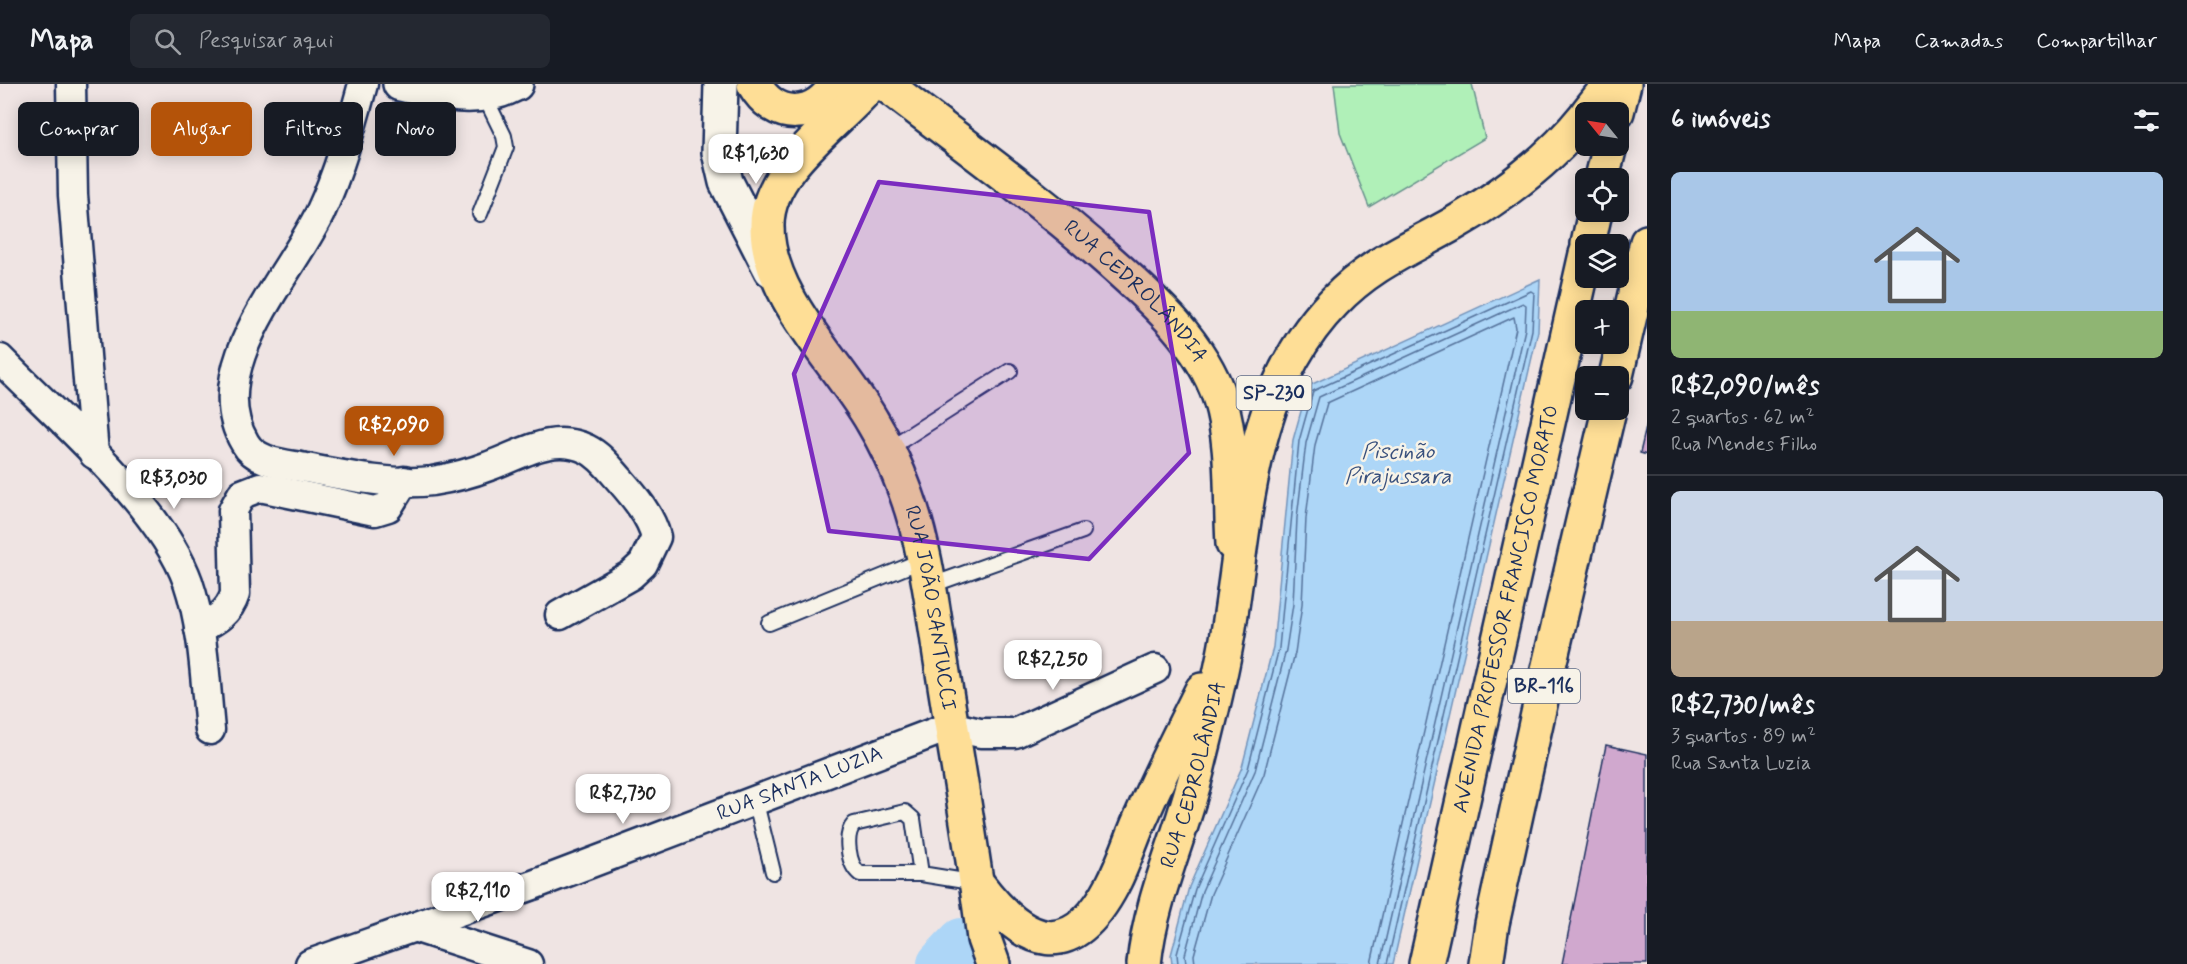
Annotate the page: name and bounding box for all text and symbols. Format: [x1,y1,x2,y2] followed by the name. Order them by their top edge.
[130,14,550,68] search box
[30,23,94,60] text: Mapa
[151,25,184,58] icon: search
[199,27,334,55] text: Pesquisar aqui
[1833,27,1881,55] text: Mapa
[1914,27,2003,55] text: Camadas
[2036,27,2157,55] text: Compartilhar
[18,102,139,156] chip: Comprar
[151,102,252,156] chip: Alugar
[264,102,363,156] chip: Filtros
[375,102,456,156] chip: Novo
[1575,102,1629,156] north arrow
[1575,102,1629,420] map controls
[1671,103,1770,137] text: 6 imóveis
[2130,104,2163,137] icon: filters
[701,134,811,185] pin: R$1,630
[722,140,790,167] text: R$1,630
[1575,168,1629,222] button: locate
[1863,211,1971,319] icon: home
[1058,214,1214,368] street label: RUA CEDROLÂNDIA
[1575,234,1629,288] button: layers
[1575,300,1629,354] button: +
[1575,366,1629,420] button: −
[1671,370,1819,404] text: R$2,090/mês
[1236,376,1312,410] road number: SP-230
[1446,402,1566,816] street label: AVENIDA PROFESSOR FRANCISCO MORATO
[1671,404,1814,431] text: 2 quartos · 62 m²
[339,406,449,457] pin: R$2,090
[359,412,429,439] text: R$2,090
[1671,431,1817,458] text: Rua Mendes Filho
[1345,438,1451,491] water label: Piscinão Pirajussara
[119,459,229,510] pin: R$3,030
[140,465,208,492] text: R$3,030
[897,502,963,713] street label: RUA JOÃO SANTUCCI
[1863,530,1971,638] icon: home
[998,640,1108,691] pin: R$2,250
[1018,646,1088,673] text: R$2,250
[1508,669,1580,703] road number: BR-116
[1154,679,1232,872] street label: RUA CEDROLÂNDIA
[1671,689,1815,723] text: R$2,730/mês
[1671,723,1816,750] text: 3 quartos · 89 m²
[713,739,887,828] street label: RUA SANTA LUZIA
[1671,750,1811,777] text: Rua Santa Luzia
[568,774,678,825] pin: R$2,730
[590,780,656,807] text: R$2,730
[423,872,533,923] pin: R$2,110
[445,878,511,905] text: R$2,110

